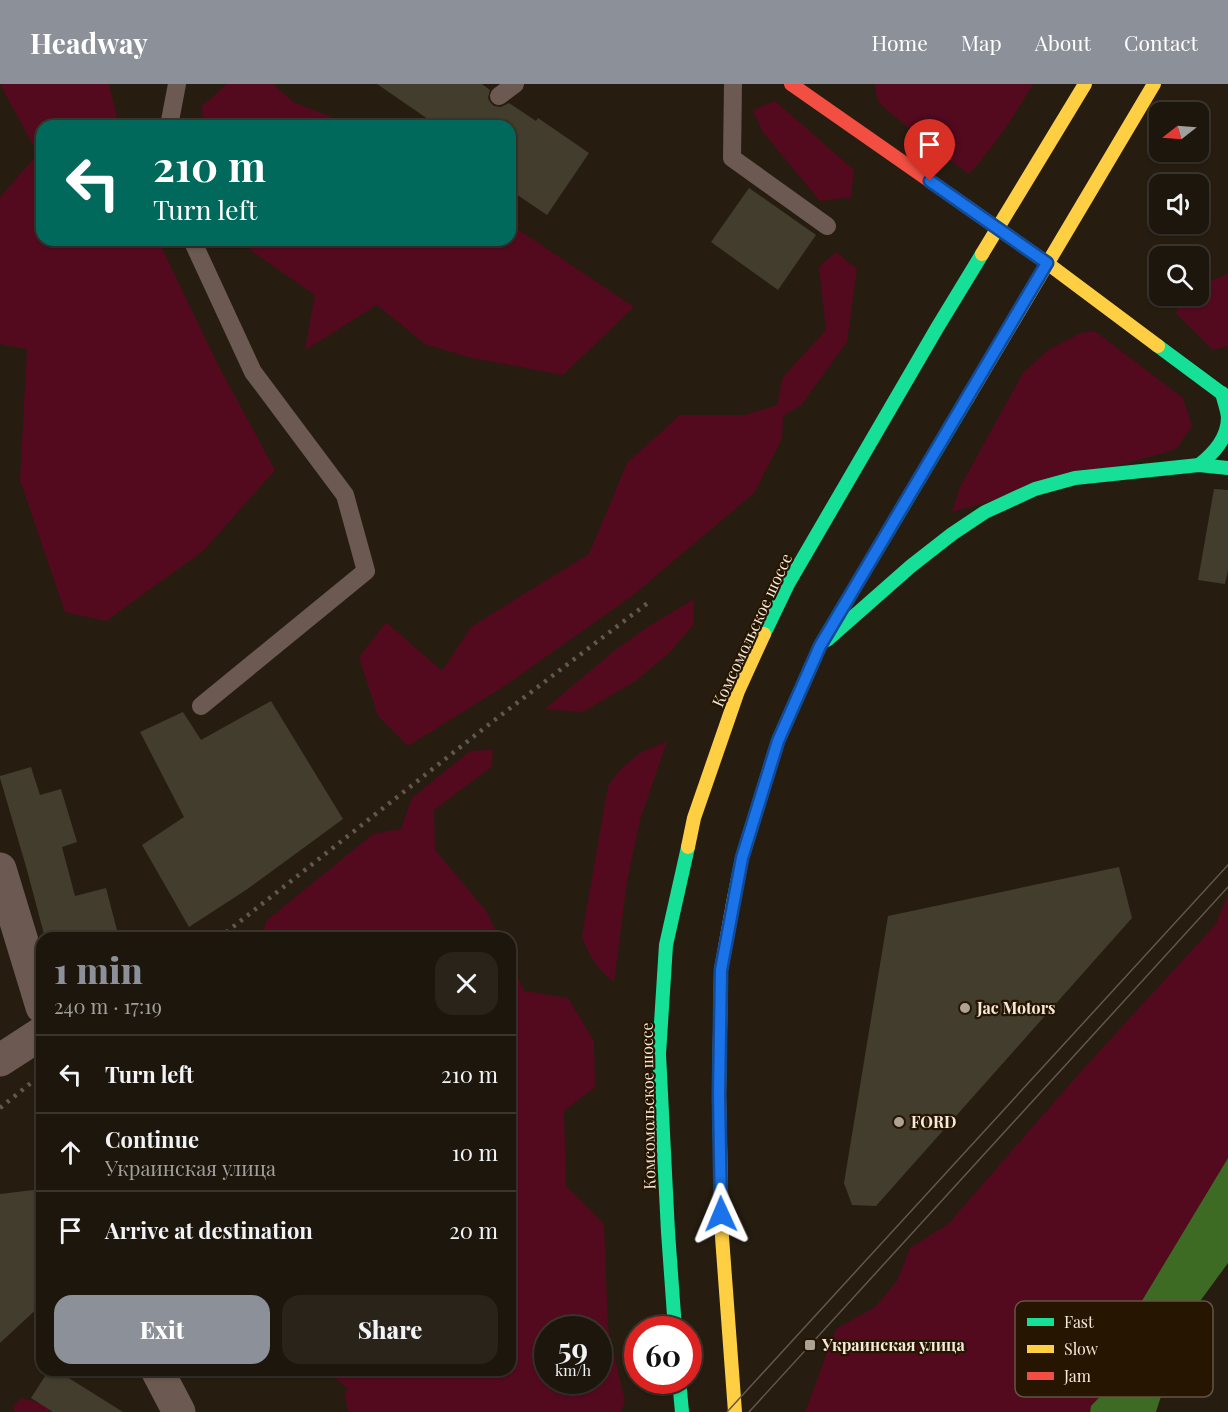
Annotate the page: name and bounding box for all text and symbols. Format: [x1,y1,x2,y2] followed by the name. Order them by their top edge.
[30,24,148,61] text: Headway
[872,28,928,56] text: Home
[961,28,1002,56] text: Map
[1035,28,1091,56] text: About
[1124,28,1198,56] text: Contact
[1149,102,1209,162] north arrow
[1149,102,1209,306] map controls
[904,119,955,181] pin
[913,128,946,161] icon: arrive
[153,137,266,193] text: 210 m
[54,144,132,222] icon: left
[1149,174,1209,234] button: sound
[153,191,257,227] text: Turn left
[1149,246,1209,306] button: search
[707,550,796,710] street label: Комсомольское шоссе
[54,945,143,993] text: 1 min
[435,952,498,1015] button: close
[54,992,162,1019] text: 240 m · 17:19
[976,997,1056,1018] place label: Jac Motors
[958,1001,972,1015] marker: Jac Motors
[636,1022,659,1190] street label: Комсомольское шоссе
[54,1058,87,1091] icon: left
[105,1059,194,1089] text: Turn left
[441,1059,498,1089] text: 210 m
[911,1111,956,1132] place label: FORD
[892,1115,906,1129] marker: FORD
[105,1124,199,1154] text: Continue
[54,1136,87,1169] icon: ahead
[452,1137,498,1167] text: 10 m
[105,1154,276,1181] text: Украинская улица
[689,1182,753,1246] position arrow
[54,1214,87,1247] icon: arrive
[105,1215,313,1245] text: Arrive at destination
[449,1215,498,1245] text: 20 m
[54,1295,270,1364] button: Exit
[282,1295,498,1364] button: Share
[1015,1301,1213,1397] legend
[1064,1311,1094,1332] text: Fast
[624,1316,702,1394] speed limit sign: 60
[558,1328,588,1368] text: 59
[821,1334,965,1355] place label: Украинская улица
[803,1338,817,1352] marker: Украинская улица
[1064,1338,1099,1359] text: Slow
[555,1360,591,1380] text: km/h
[1063,1365,1091,1386] text: Jam

